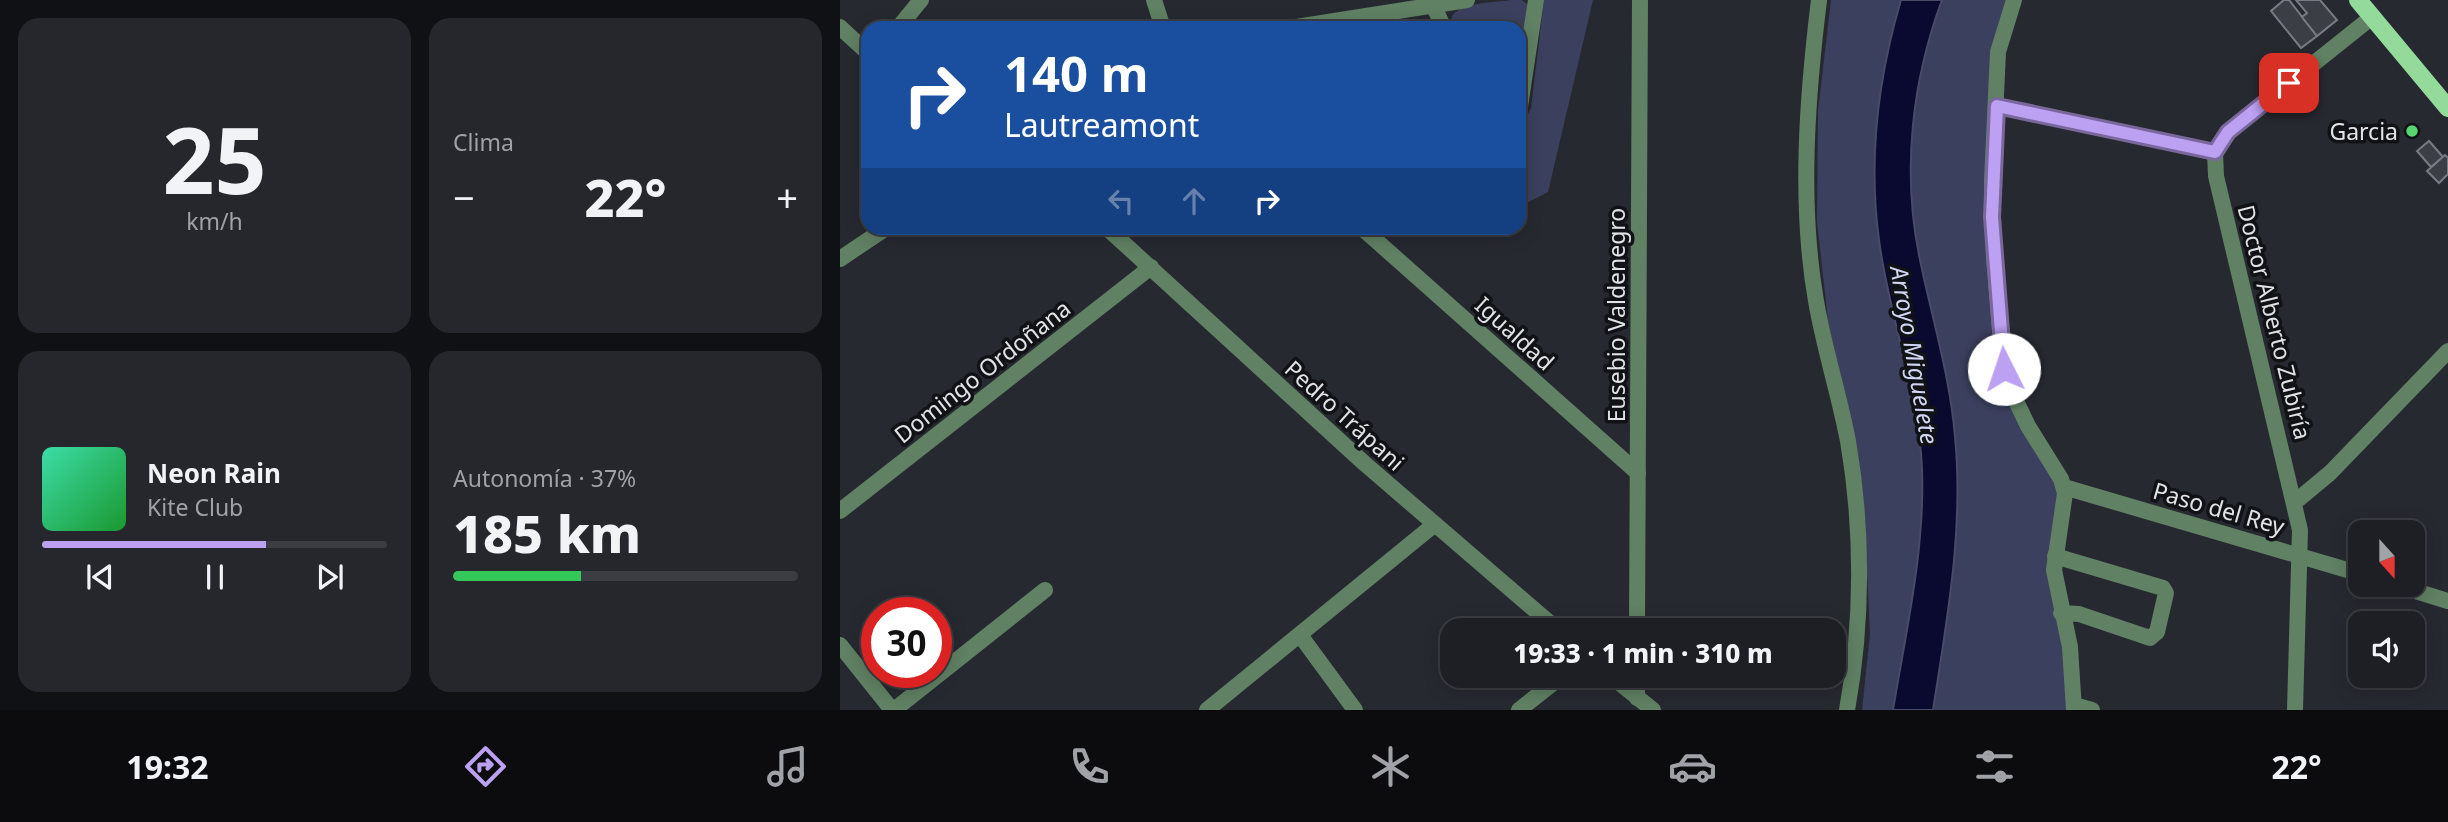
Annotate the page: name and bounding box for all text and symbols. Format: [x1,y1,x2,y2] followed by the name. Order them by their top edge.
[1004,40,1149,106] text: 140 m
[889,49,980,140] icon: right
[2259,53,2319,113] pin
[2270,64,2308,102] icon: arrive
[162,97,267,221] text: 25
[1004,103,1199,146] text: Lautreamont
[2329,115,2398,147] place label: Garcia
[2404,123,2420,139] marker: Garcia
[453,126,514,158] text: Clima
[584,161,667,232] text: 22°
[453,171,475,223] text: −
[776,171,798,223] text: +
[1102,182,1140,220] icon: left
[1175,182,1213,220] icon: ahead
[1248,182,1286,220] icon: right
[2230,201,2320,443] street label: Doctor Alberto Zubiría
[186,205,243,237] text: km/h
[1600,208,1632,422] street label: Eusebio Valdenegro
[1883,261,1947,447] water label: Arroyo Miguelete
[1469,289,1561,377] street label: Igualdad
[887,292,1077,450] street label: Domingo Ordoñana
[1967,332,2041,406] position arrow
[1278,353,1412,477] street label: Pedro Trápani
[147,455,281,491] text: Neon Rain
[453,462,636,494] text: Autonomía · 37%
[2150,474,2289,542] street label: Paso del Rey
[147,491,243,523] text: Kite Club
[453,497,641,568] text: 185 km
[2348,520,2426,597] north arrow
[2348,520,2425,688] map controls
[81,558,119,596] icon: previous
[196,558,234,596] icon: pause
[311,558,349,596] icon: next
[861,597,952,688] speed limit sign: 30
[2348,611,2425,688] button: sound
[1513,635,1773,671] text: 19:33 · 1 min · 310 m
[461,742,510,791] icon: directions
[763,742,812,791] icon: music
[1065,742,1114,791] icon: phone
[1366,742,1415,791] icon: climate
[1668,742,1717,791] icon: car
[1970,742,2019,791] icon: filters
[126,745,209,788] text: 19:32
[2271,745,2322,788] text: 22°

